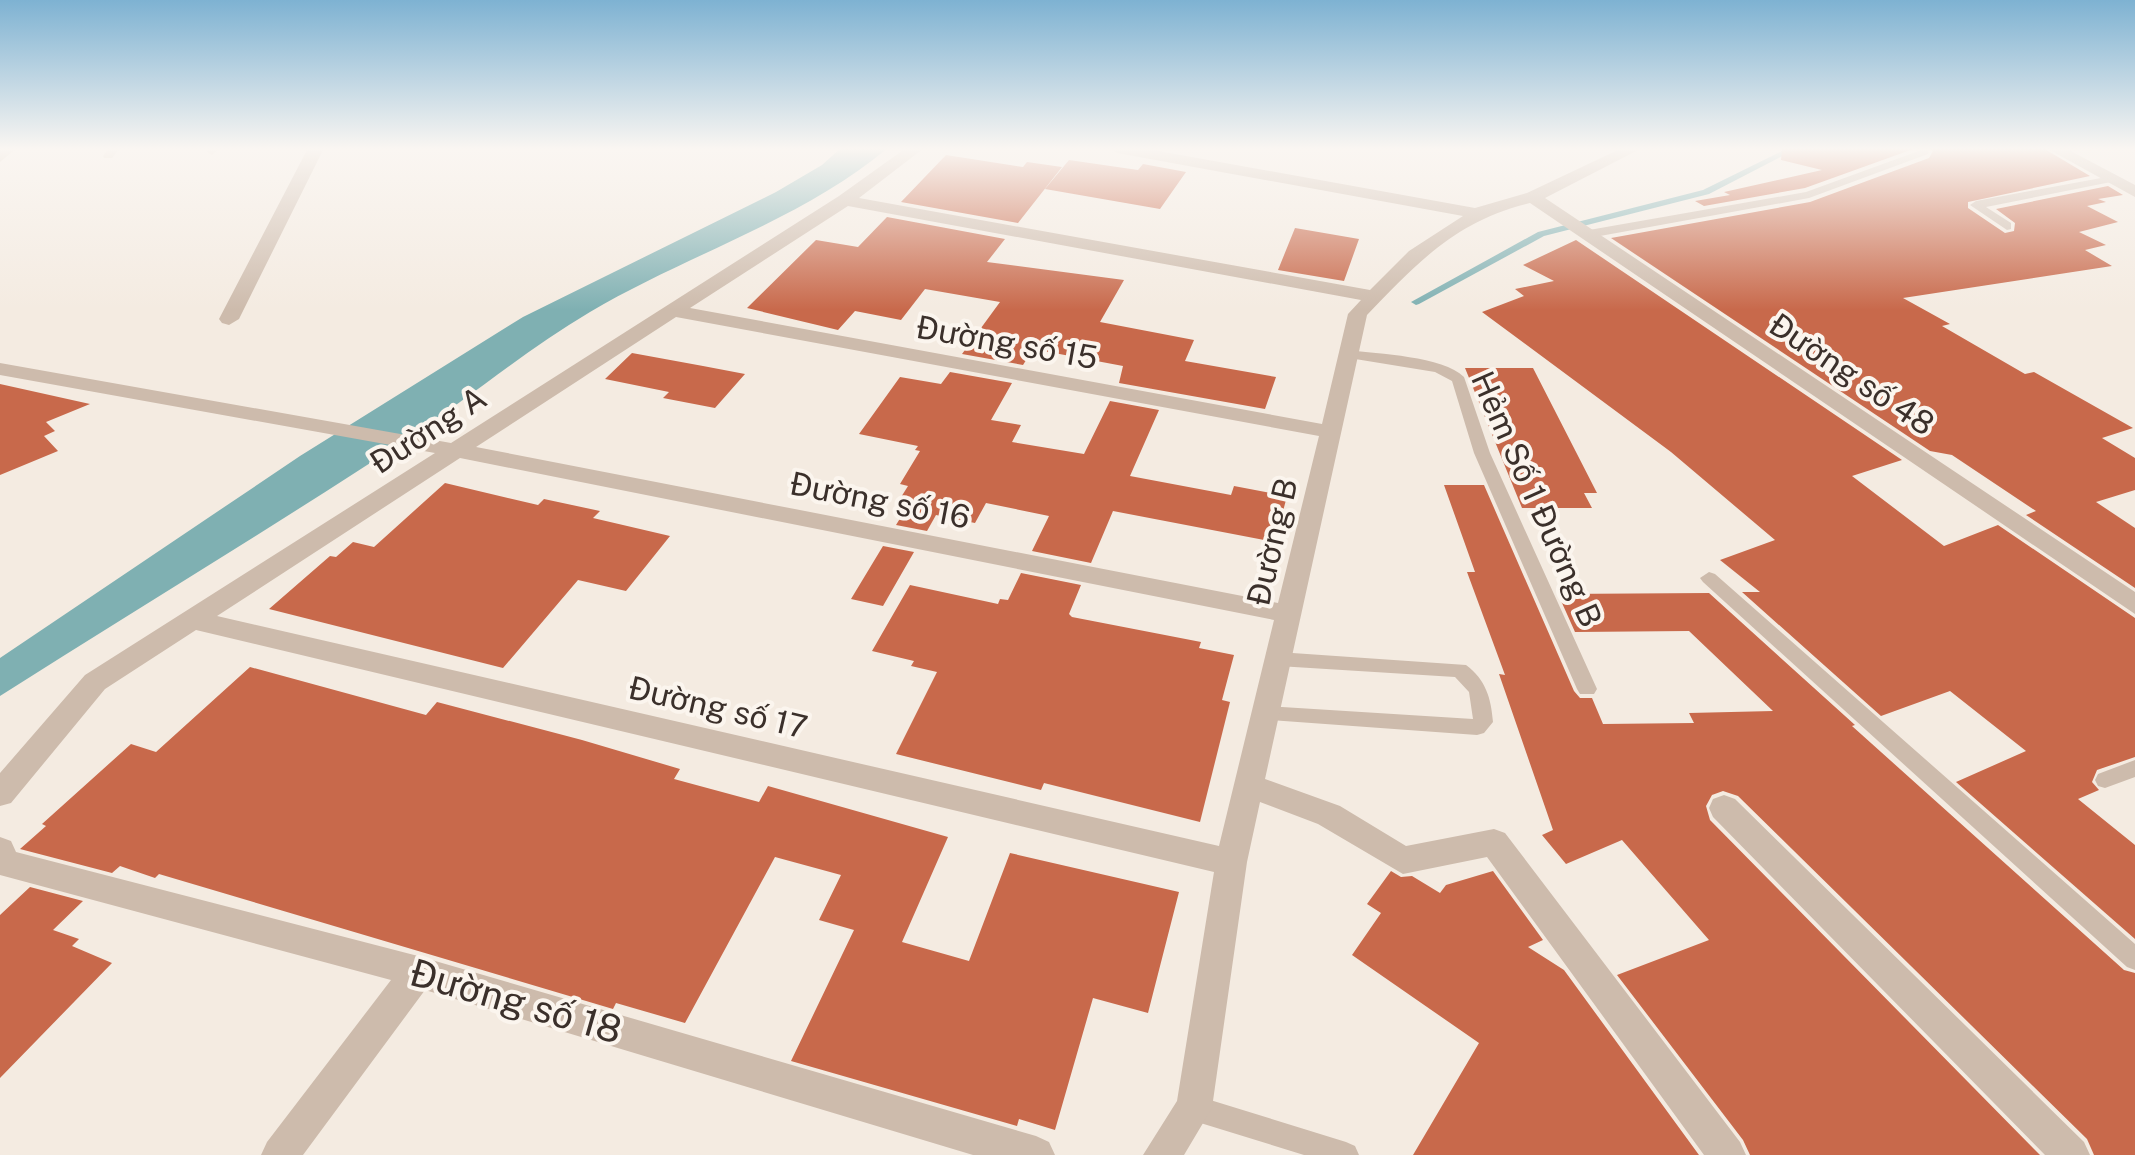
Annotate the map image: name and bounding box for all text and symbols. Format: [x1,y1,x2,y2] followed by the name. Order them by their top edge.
[1763,305,1941,443] street label: Đường số 48
[913,308,1101,376] street label: Đường số 15
[1464,366,1610,632] street label: Hẻm Số 1 Đường B
[363,379,493,481] street label: Đường A
[787,464,973,536] street label: Đường số 16
[1239,475,1305,609] street label: Đường B
[625,668,811,746] street label: Đường số 17
[405,949,627,1053] street label: Đường số 18

